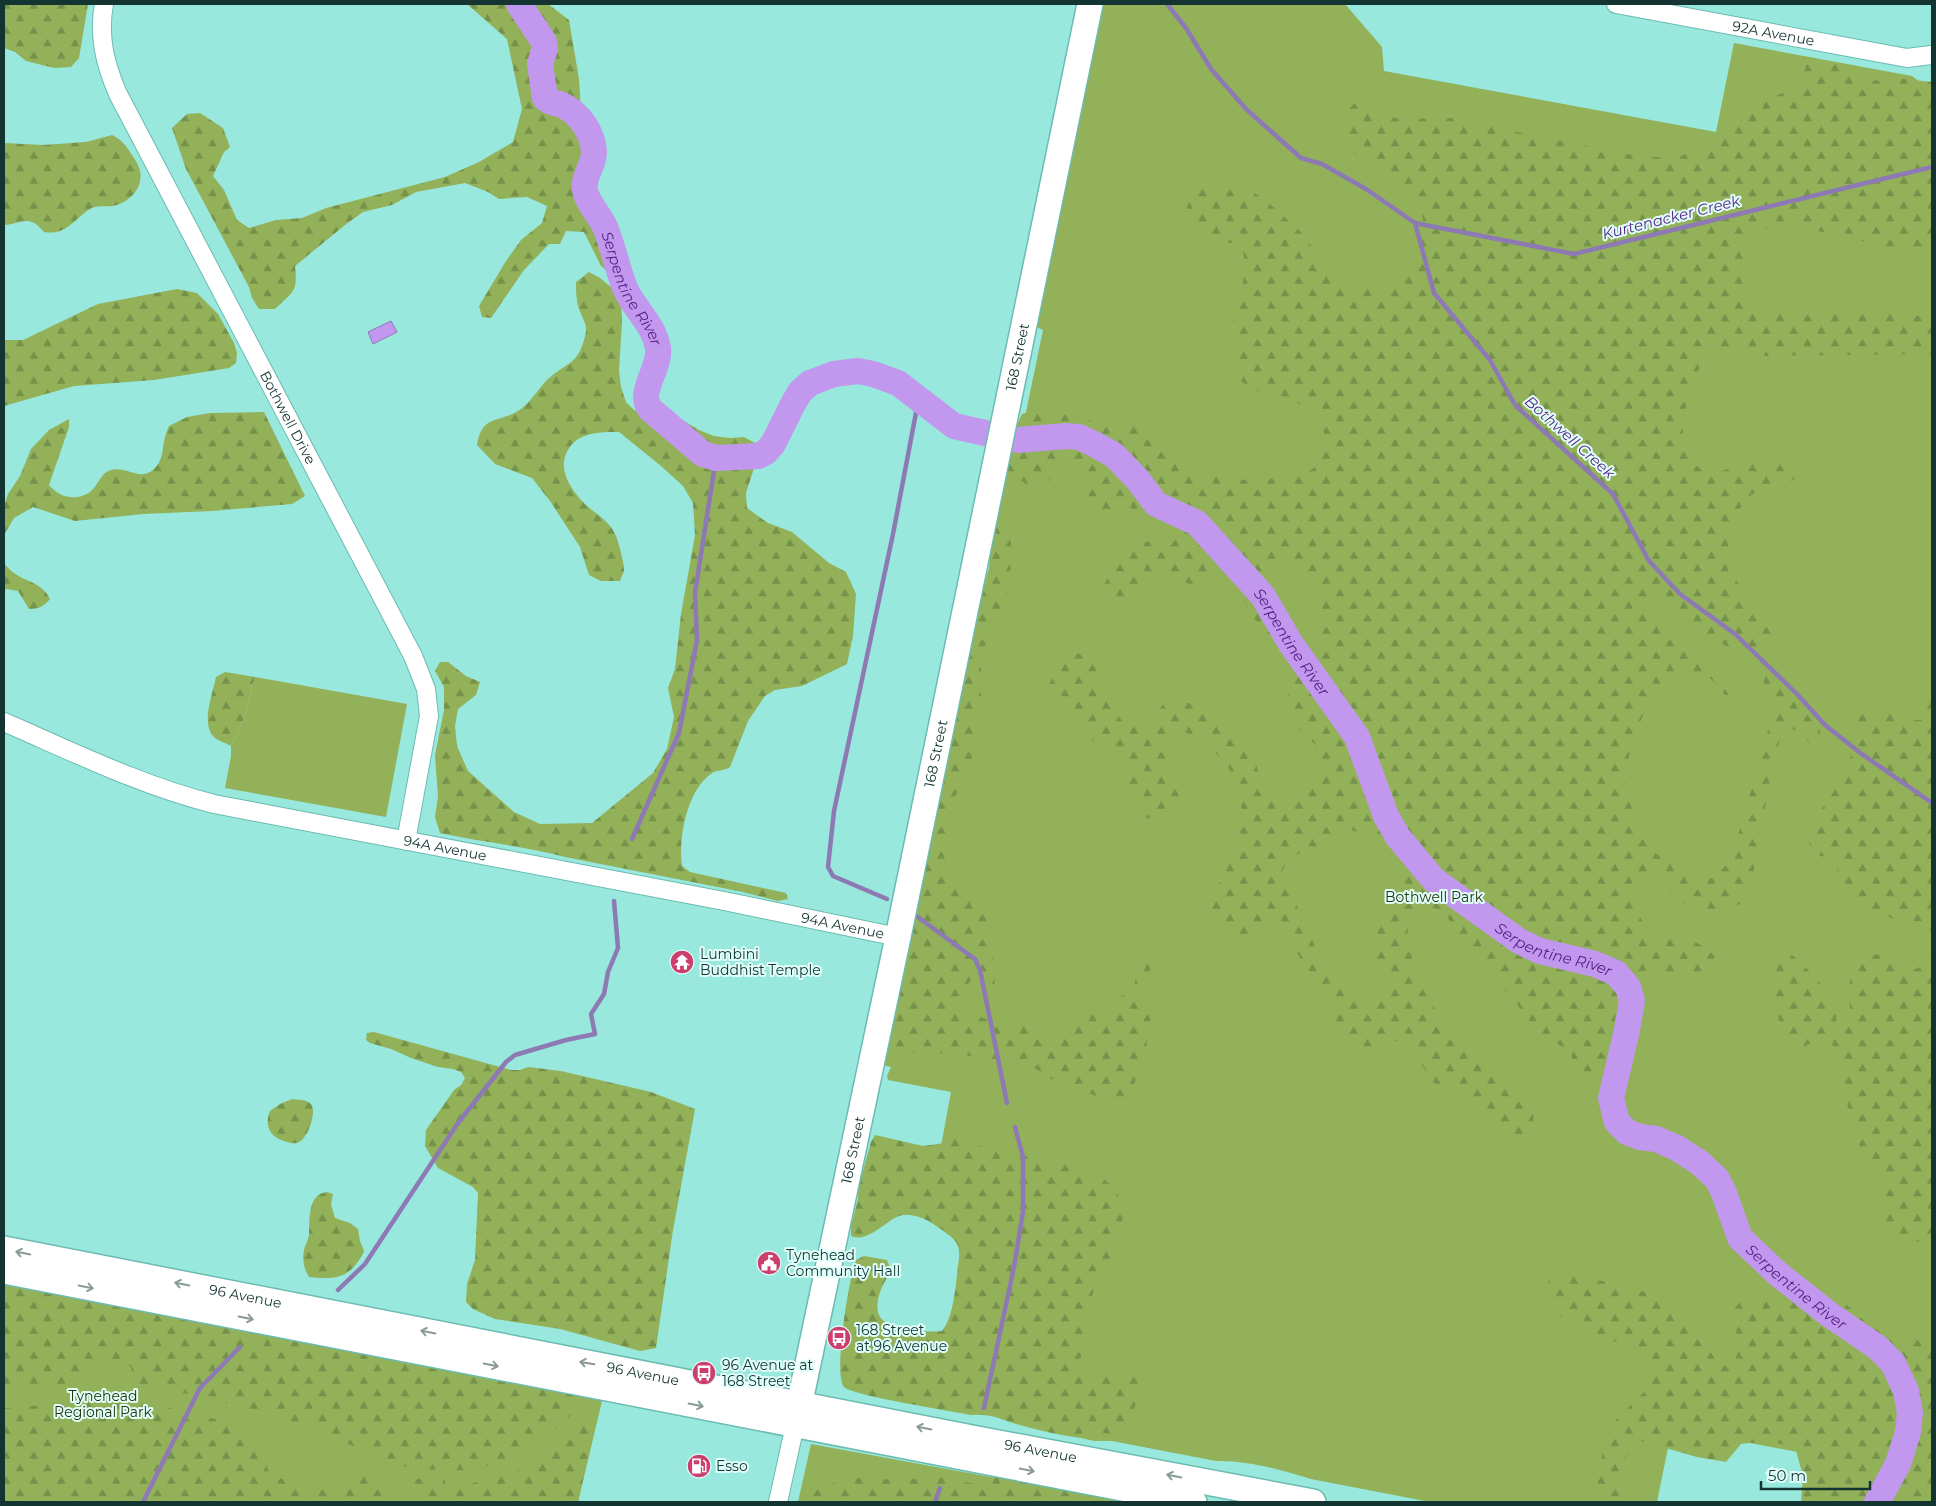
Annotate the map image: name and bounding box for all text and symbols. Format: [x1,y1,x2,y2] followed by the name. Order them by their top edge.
[1731,17,1816,50] street label: 92A Avenue
[1600,190,1743,243] water label: Kurtenacker Creek
[598,229,667,348] water label: Serpentine River
[1002,321,1033,392] street label: 168 Street
[256,368,320,467] street label: Bothwell Drive
[1521,392,1620,483] water label: Bothwell Creek
[1250,584,1335,700] water label: Serpentine River
[920,718,952,789] street label: 168 Street
[402,831,488,865] street label: 94A Avenue
[1385,888,1484,906] park label: Bothwell Park
[799,908,886,943] street label: 94A Avenue
[1492,918,1616,980] water label: Serpentine River
[700,945,821,979] place label: Lumbini Buddhist Temple
[669,949,695,975] temple icon: Lumbini Buddhist Temple
[837,1114,869,1185] street label: 168 Street
[1742,1239,1851,1334] water label: Serpentine River
[786,1246,900,1280] place label: Tynehead Community Hall
[15,1248,31,1257] one-way arrow
[756,1250,782,1276] public building icon: Tynehead Community Hall
[175,1279,191,1288] one-way arrow
[208,1280,283,1312] street label: 96 Avenue
[78,1282,94,1292] one-way arrow
[237,1313,253,1323] one-way arrow
[856,1321,947,1355] place label: 168 Street at 96 Avenue
[826,1325,852,1351] bus stop icon: 168 Street at 96 Avenue
[420,1327,436,1336] one-way arrow
[722,1356,813,1390] place label: 96 Avenue at 168 Street
[580,1358,596,1368] one-way arrow
[605,1358,681,1390] street label: 96 Avenue
[691,1360,717,1386] bus stop icon: 96 Avenue at 168 Street
[483,1361,499,1370] one-way arrow
[54,1387,153,1421] park label: Tynehead Regional Park
[687,1401,703,1411] one-way arrow
[917,1423,933,1432] one-way arrow
[1003,1435,1078,1466] street label: 96 Avenue
[686,1453,712,1479] fuel station icon: Esso
[716,1457,748,1475] place label: Esso
[1761,1458,1870,1490] scale bar
[1019,1466,1035,1476] one-way arrow
[1768,1466,1806,1485] text: 50 m
[1166,1471,1182,1480] one-way arrow

